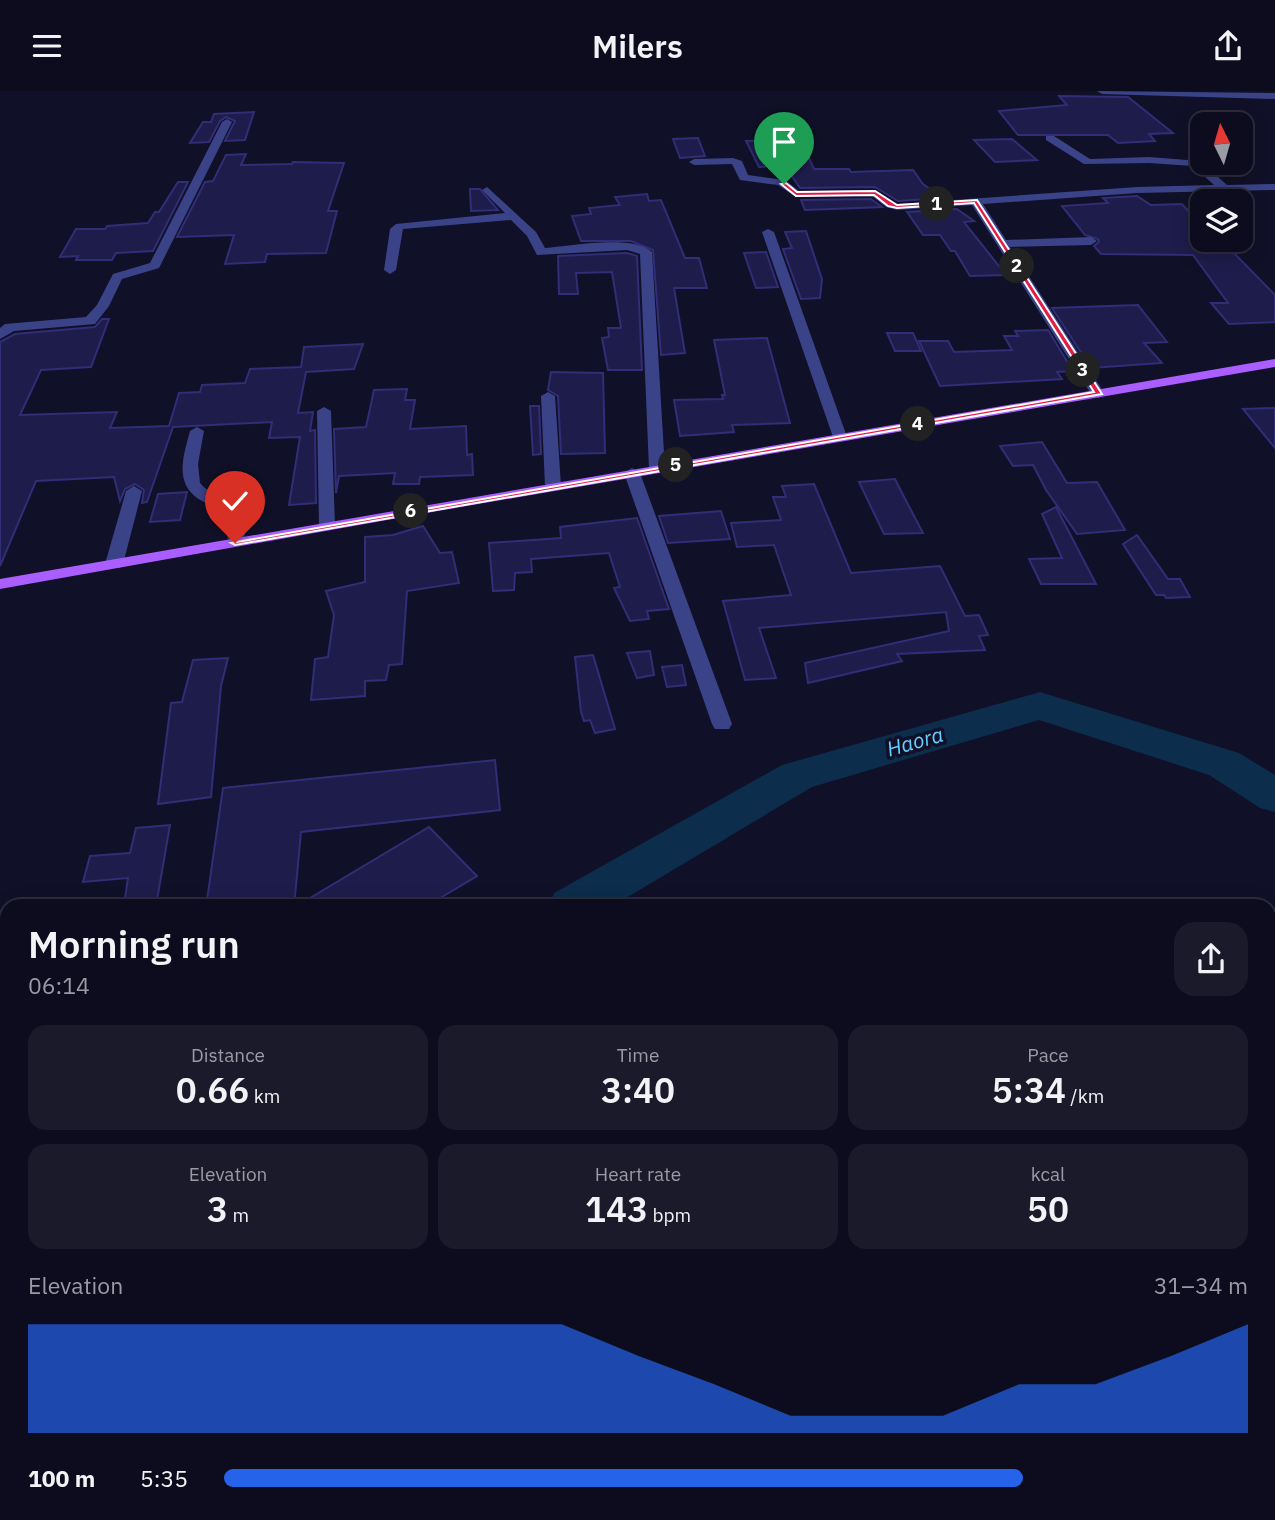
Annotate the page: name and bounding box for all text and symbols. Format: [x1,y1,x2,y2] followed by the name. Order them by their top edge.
[592,25,683,67] text: Milers
[28,27,66,65] icon: menu
[1209,27,1247,65] icon: share
[754,112,814,184] pin
[1190,112,1253,175] north arrow
[1190,112,1253,252] map controls
[765,123,803,161] icon: arrive
[920,187,954,221] pin: 1
[1190,189,1253,252] button: layers
[931,191,942,215] text: 1
[1000,249,1034,283] pin: 2
[1011,253,1022,277] text: 2
[1066,353,1100,387] pin: 3
[1077,357,1088,381] text: 3
[900,407,936,441] pin: 4
[912,411,923,435] text: 4
[658,447,694,483] pin: 5
[670,452,681,476] text: 5
[205,471,265,543] pin
[216,482,254,520] icon: check
[394,493,428,529] pin: 6
[405,498,416,522] text: 6
[883,720,946,762] water label: Haora
[28,919,240,968] text: Morning run
[1174,922,1248,996] button: share
[28,970,90,1000] text: 06:14
[191,1043,265,1067] text: Distance
[617,1043,659,1067] text: Time
[1027,1043,1069,1067] text: Pace
[176,1067,249,1113] text: 0.66
[601,1067,675,1113] text: 3:40
[992,1067,1066,1113] text: 5:34
[249,1084,280,1108] text: km
[1066,1084,1104,1108] text: /km
[189,1162,267,1186] text: Elevation
[595,1162,681,1186] text: Heart rate
[1031,1162,1065,1186] text: kcal
[207,1186,228,1232] text: 3
[585,1186,648,1232] text: 143
[1027,1186,1069,1232] text: 50
[228,1203,249,1227] text: m
[648,1203,691,1227] text: bpm
[28,1270,123,1300] text: Elevation
[1154,1270,1248,1300] text: 31–34 m
[28,1463,95,1493] text: 100 m
[140,1463,188,1493] text: 5:35

